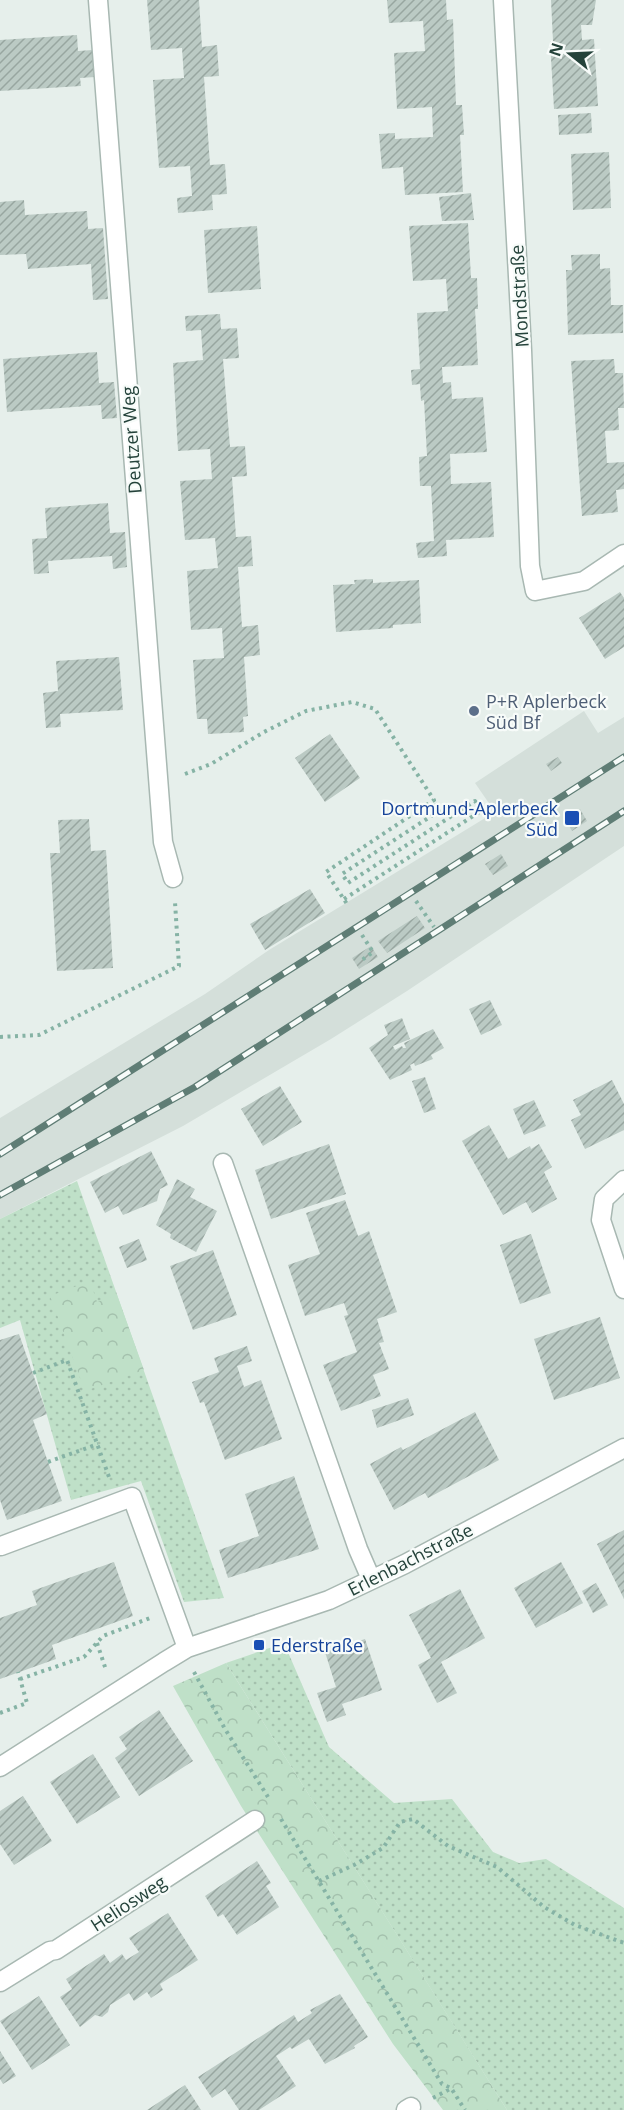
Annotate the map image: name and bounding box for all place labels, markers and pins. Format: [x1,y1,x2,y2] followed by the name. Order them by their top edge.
[486,689,607,734] place label: P+R Aplerbeck Süd Bf
[467,704,481,718] marker: P+R Aplerbeck Süd Bf
[381,796,559,841] place label: Dortmund-Aplerbeck Süd
[563,809,581,827] marker: Dortmund-Aplerbeck Süd
[271,1633,363,1657] place label: Ederstraße
[252,1638,266,1652] marker: Ederstraße

